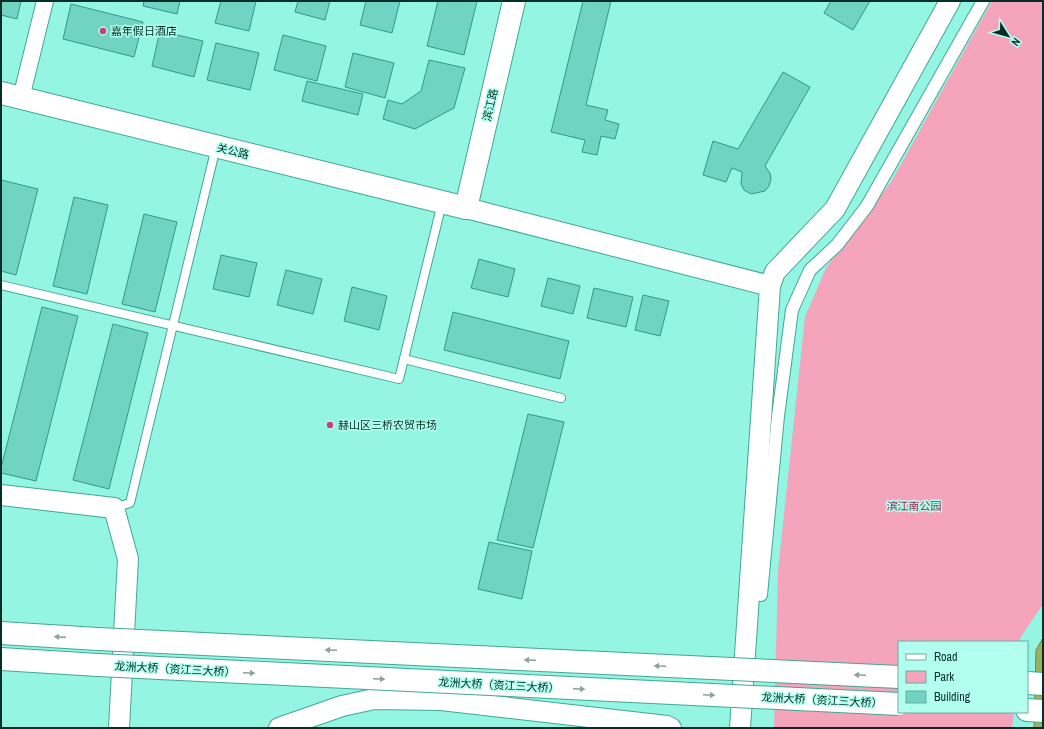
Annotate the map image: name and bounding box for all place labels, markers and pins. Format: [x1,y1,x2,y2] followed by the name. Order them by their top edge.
[111,24,177,38] place label: 嘉年假日酒店
[98,26,108,36] marker: 嘉年假日酒店
[338,418,437,432] place label: 赫山区三桥农贸市场
[325,420,335,430] marker: 赫山区三桥农贸市场

